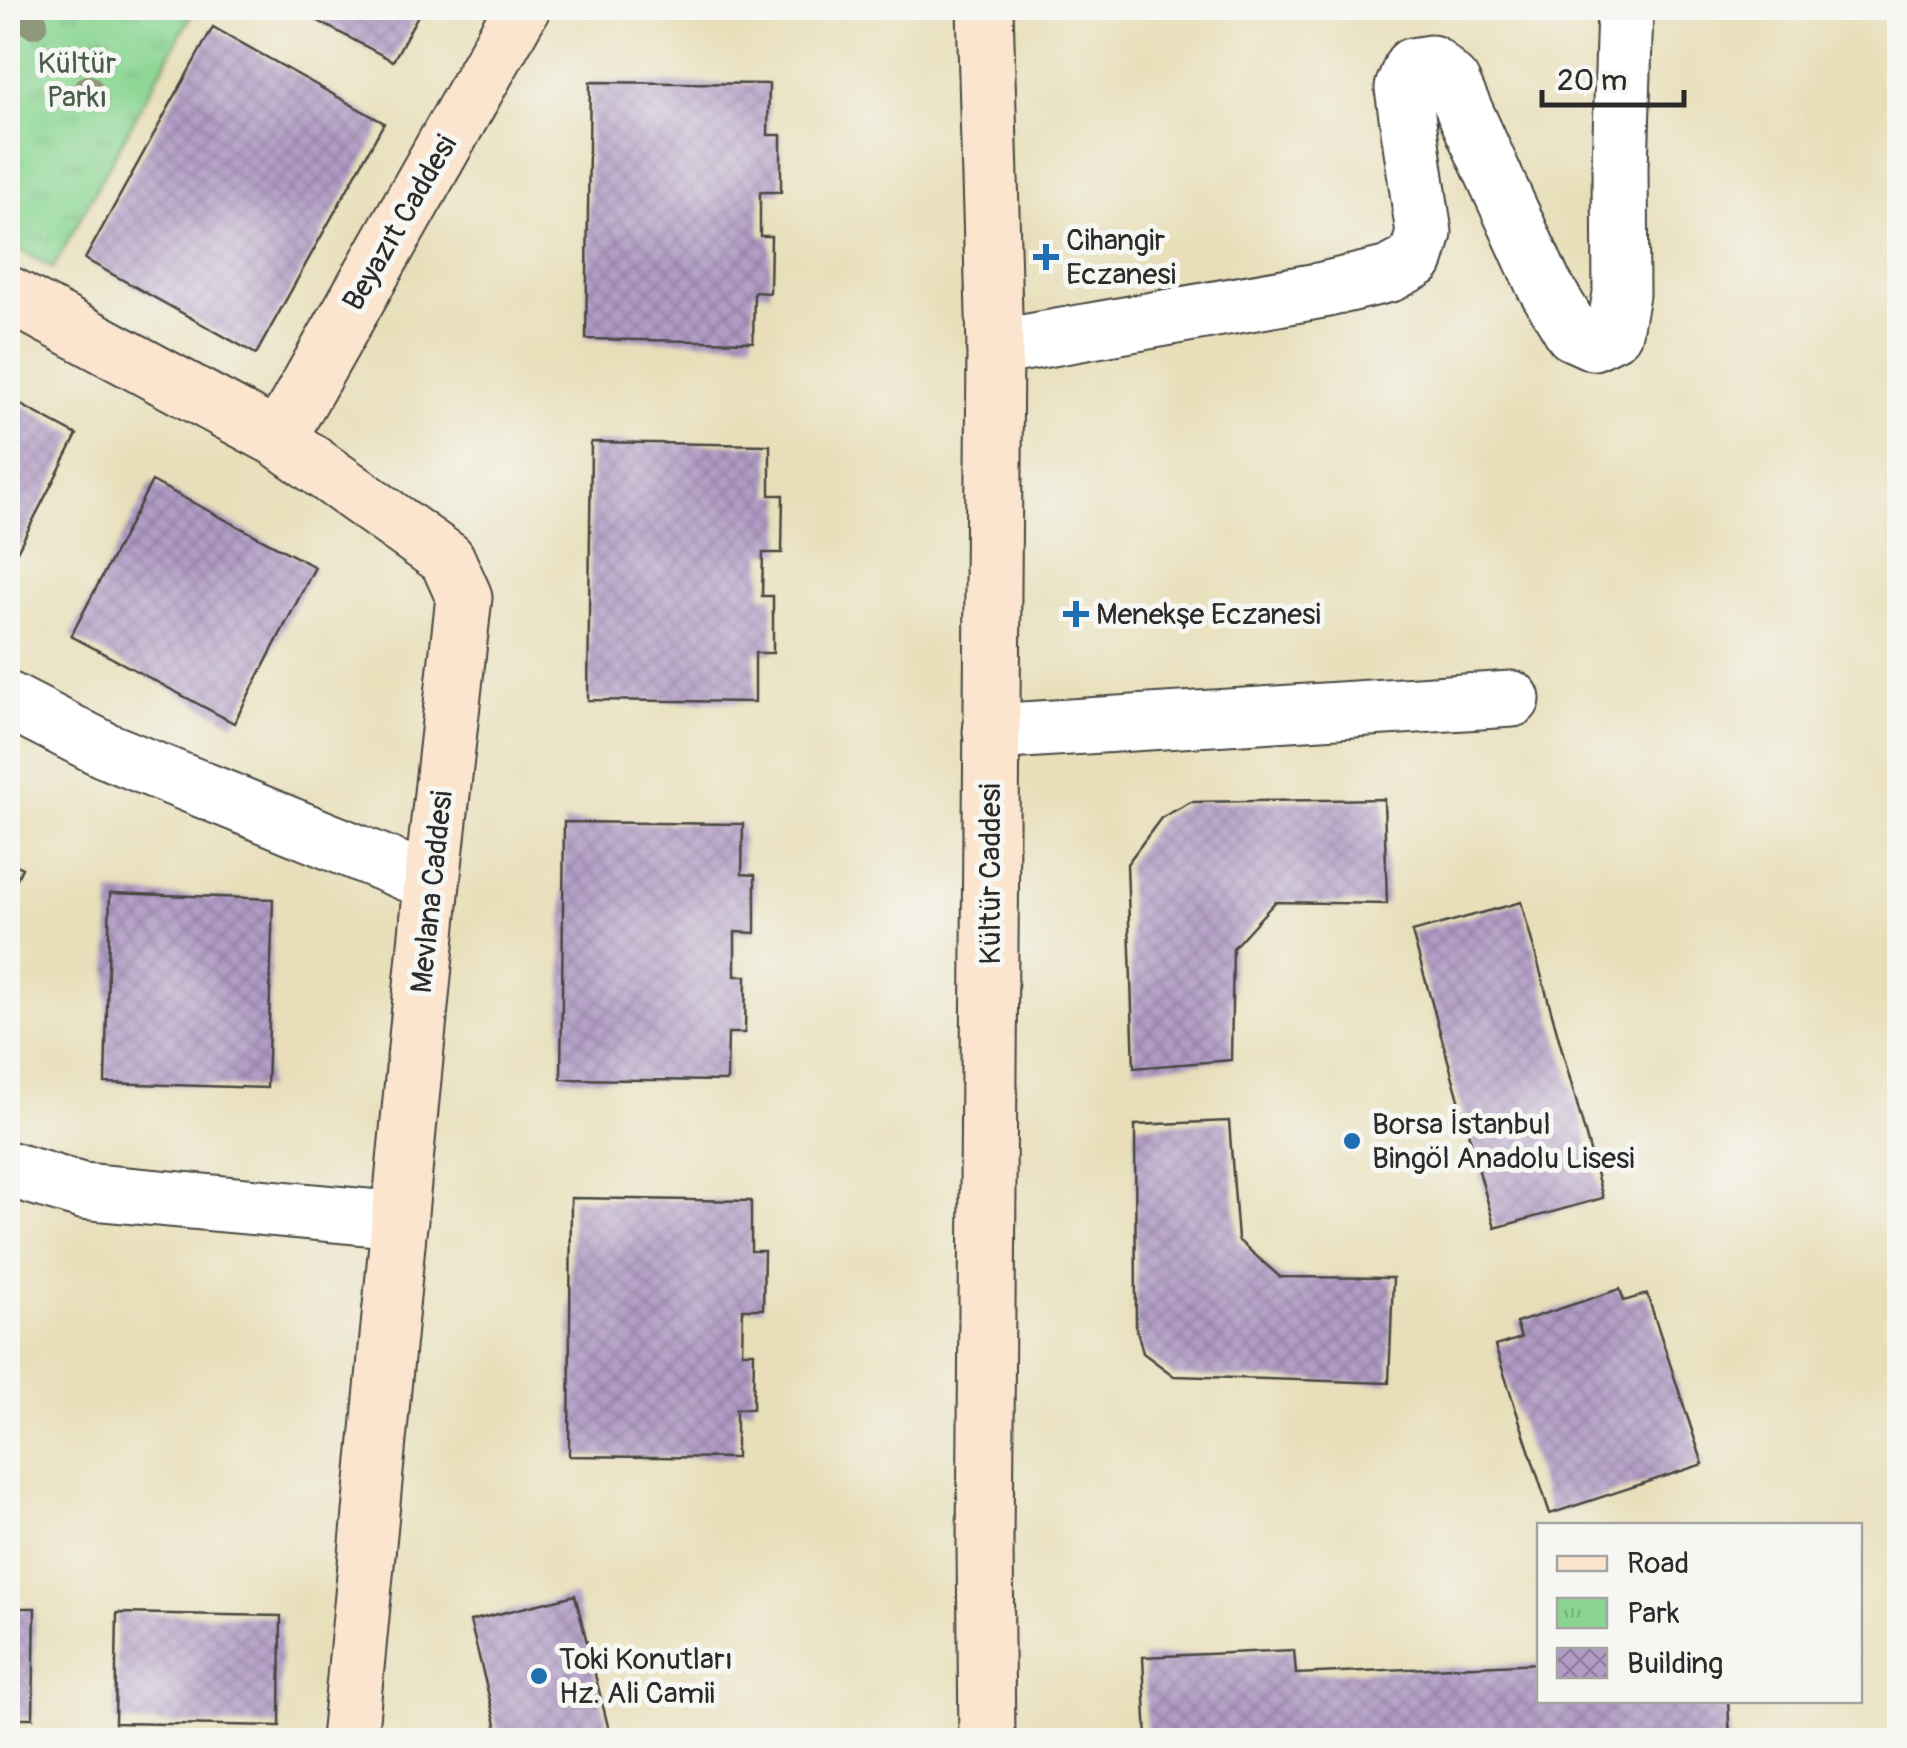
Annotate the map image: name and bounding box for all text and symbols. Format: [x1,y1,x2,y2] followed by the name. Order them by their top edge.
[37,45,117,116] park label: Kültür Parkı
[1542,45,1684,107] scale bar
[1557,62,1627,99] text: 20 m
[335,129,465,317] street label: Beyazıt Caddesi
[1066,222,1176,293] place label: Cihangir Eczanesi
[1035,246,1057,268] marker: Cihangir Eczanesi
[1096,596,1321,633] place label: Menekşe Eczanesi
[1065,603,1087,625] marker: Menekşe Eczanesi
[972,783,1009,965] street label: Kültür Caddesi
[403,789,461,995] street label: Mevlana Caddesi
[1372,1106,1635,1177] place label: Borsa İstanbul Bingöl Anadolu Lisesi
[1341,1130,1363,1152] marker: Borsa İstanbul Bingöl Anadolu Lisesi
[1537,1523,1862,1703] legend
[1627,1545,1689,1582] text: Road
[1627,1595,1680,1632] text: Park
[559,1641,733,1712] place label: Toki Konutları Hz. Ali Camii
[1627,1645,1723,1682] text: Building
[528,1665,550,1687] marker: Toki Konutları Hz. Ali Camii

